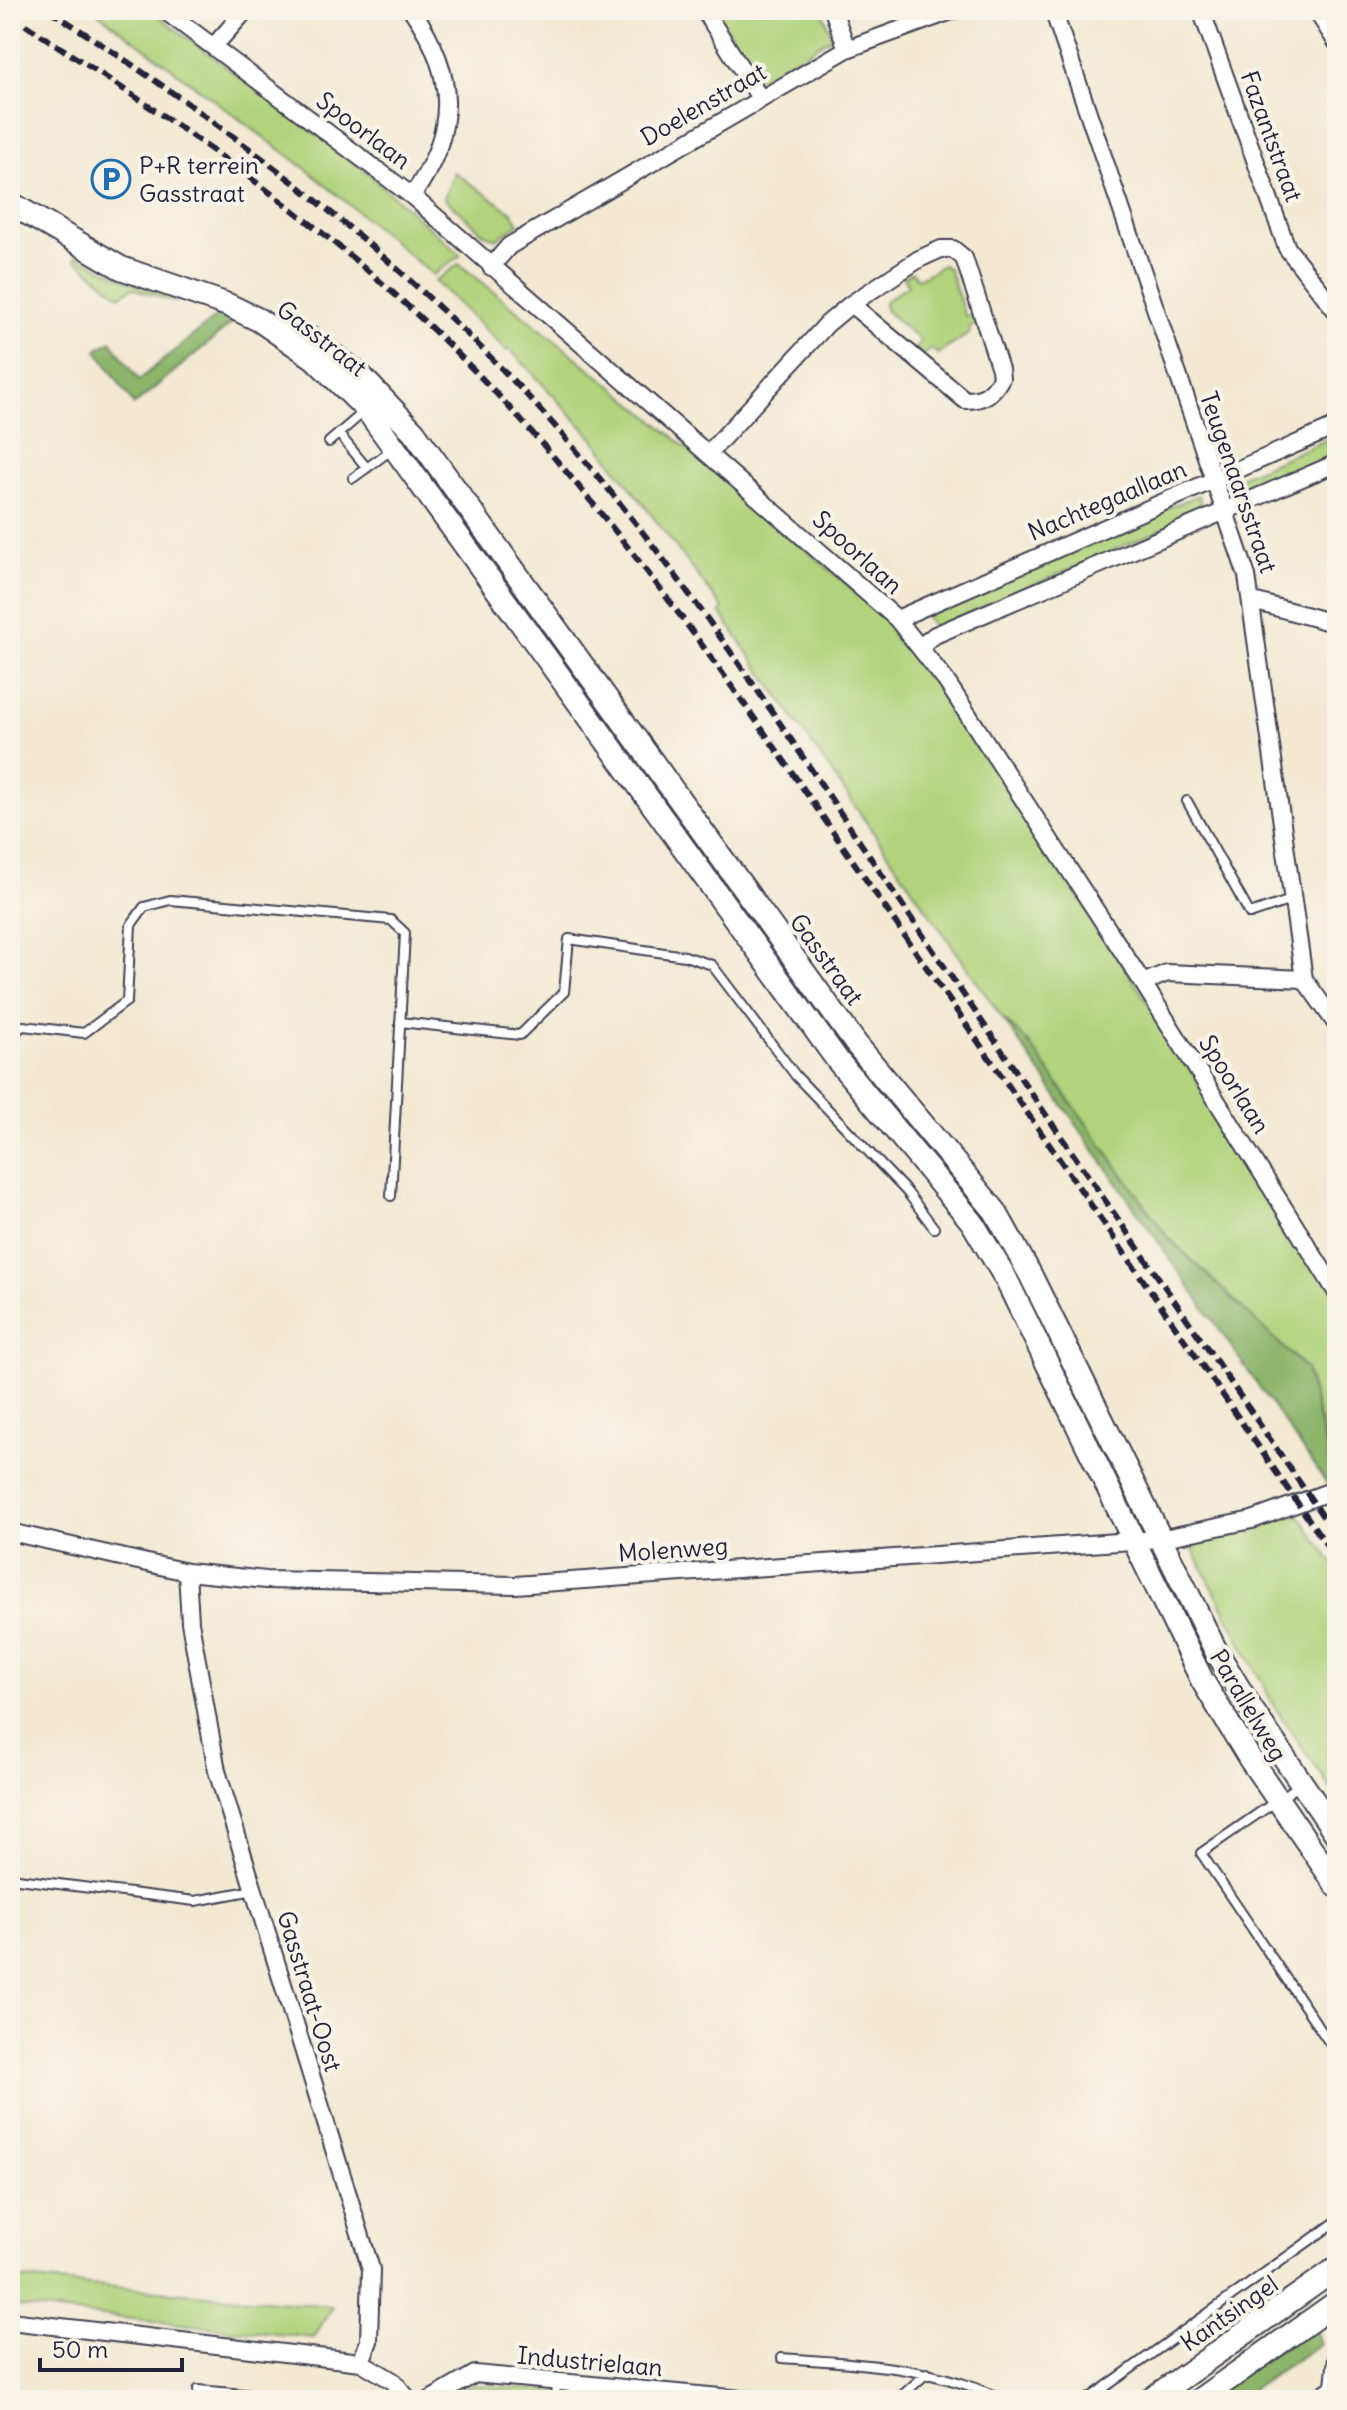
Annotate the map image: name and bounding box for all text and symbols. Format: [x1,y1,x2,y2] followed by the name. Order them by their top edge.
[635,56,771,152] street label: Doelenstraat
[1234,67,1310,205] street label: Fazantstraat
[311,85,417,175] street label: Spoorlaan
[139,150,259,208] place label: P+R terrein Gasstraat
[90,158,132,200] parking icon: P+R terrein Gasstraat
[271,294,373,382] street label: Gasstraat
[1194,387,1284,577] street label: Teugenaarsstraat
[1023,453,1191,547] street label: Nachtegaallaan
[807,504,909,600] street label: Spoorlaan
[784,907,870,1011] street label: Gasstraat
[1193,1029,1277,1139] street label: Spoorlaan
[617,1530,729,1568] street label: Molenweg
[1204,1644,1294,1766] street label: Parallelweg
[271,1907,349,2075] street label: Gasstraat-Oost
[1175,2269,1283,2357] street label: Kantsingel
[40,2322,182,2372] scale bar
[52,2334,108,2364] text: 50 m
[516,2340,664,2382] street label: Industrielaan

